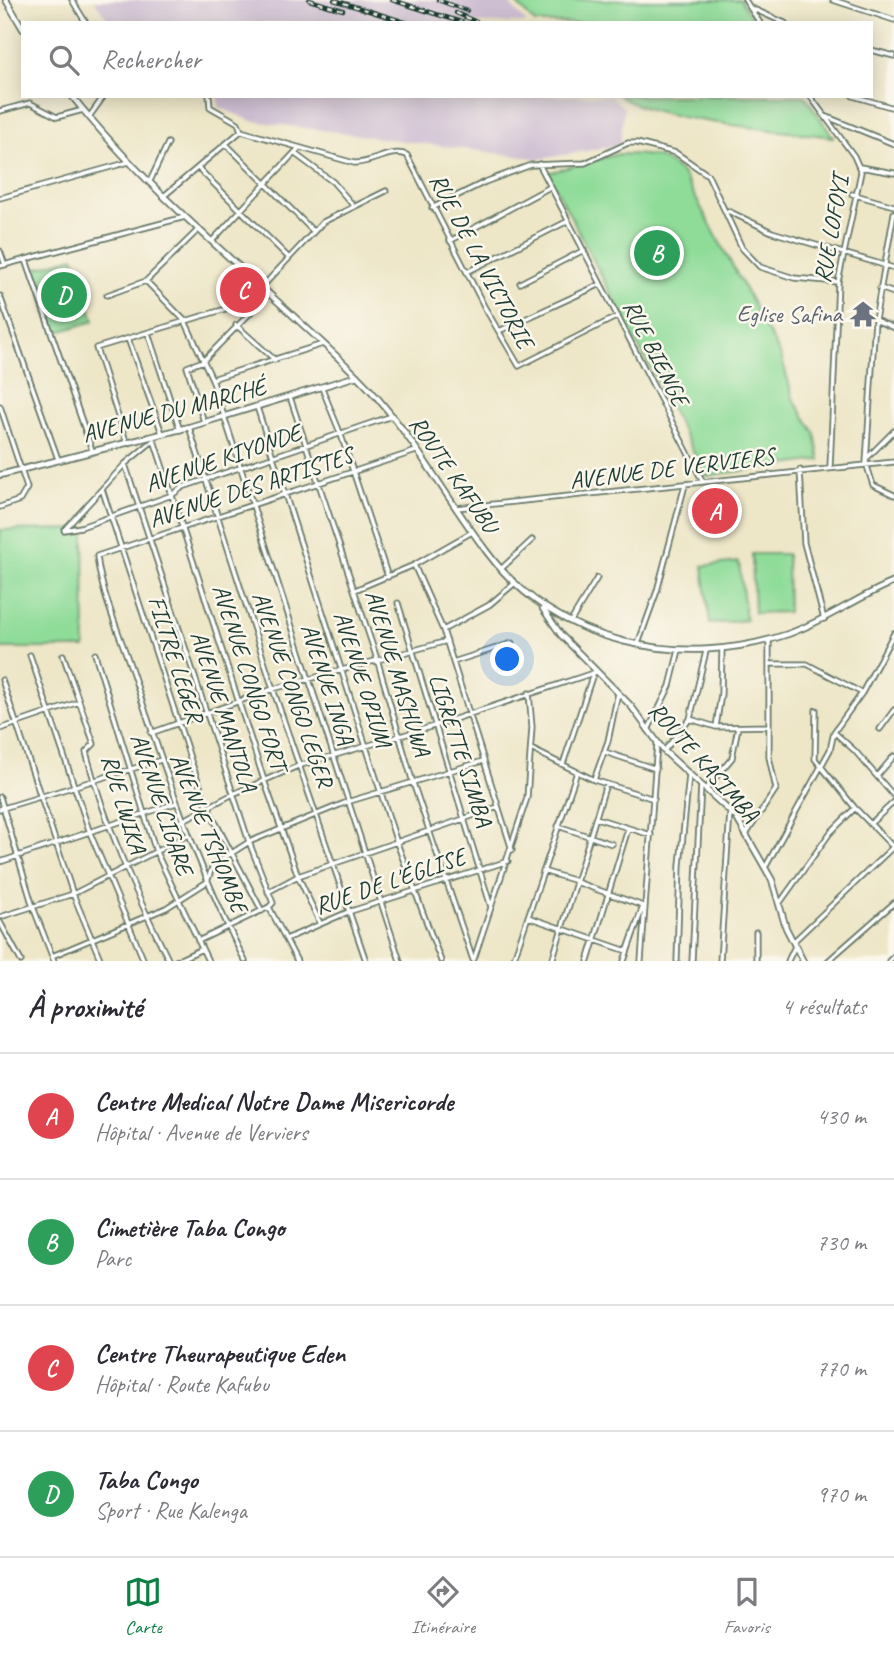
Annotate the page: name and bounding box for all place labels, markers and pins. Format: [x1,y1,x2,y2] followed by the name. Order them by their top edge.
[634,227,680,279] pin: B
[220,264,266,316] pin: C
[41,269,87,321] pin: D
[737,299,843,329] place label: Eglise Safina
[848,299,878,329] temple icon: Eglise Safina
[692,485,738,537] pin: A

